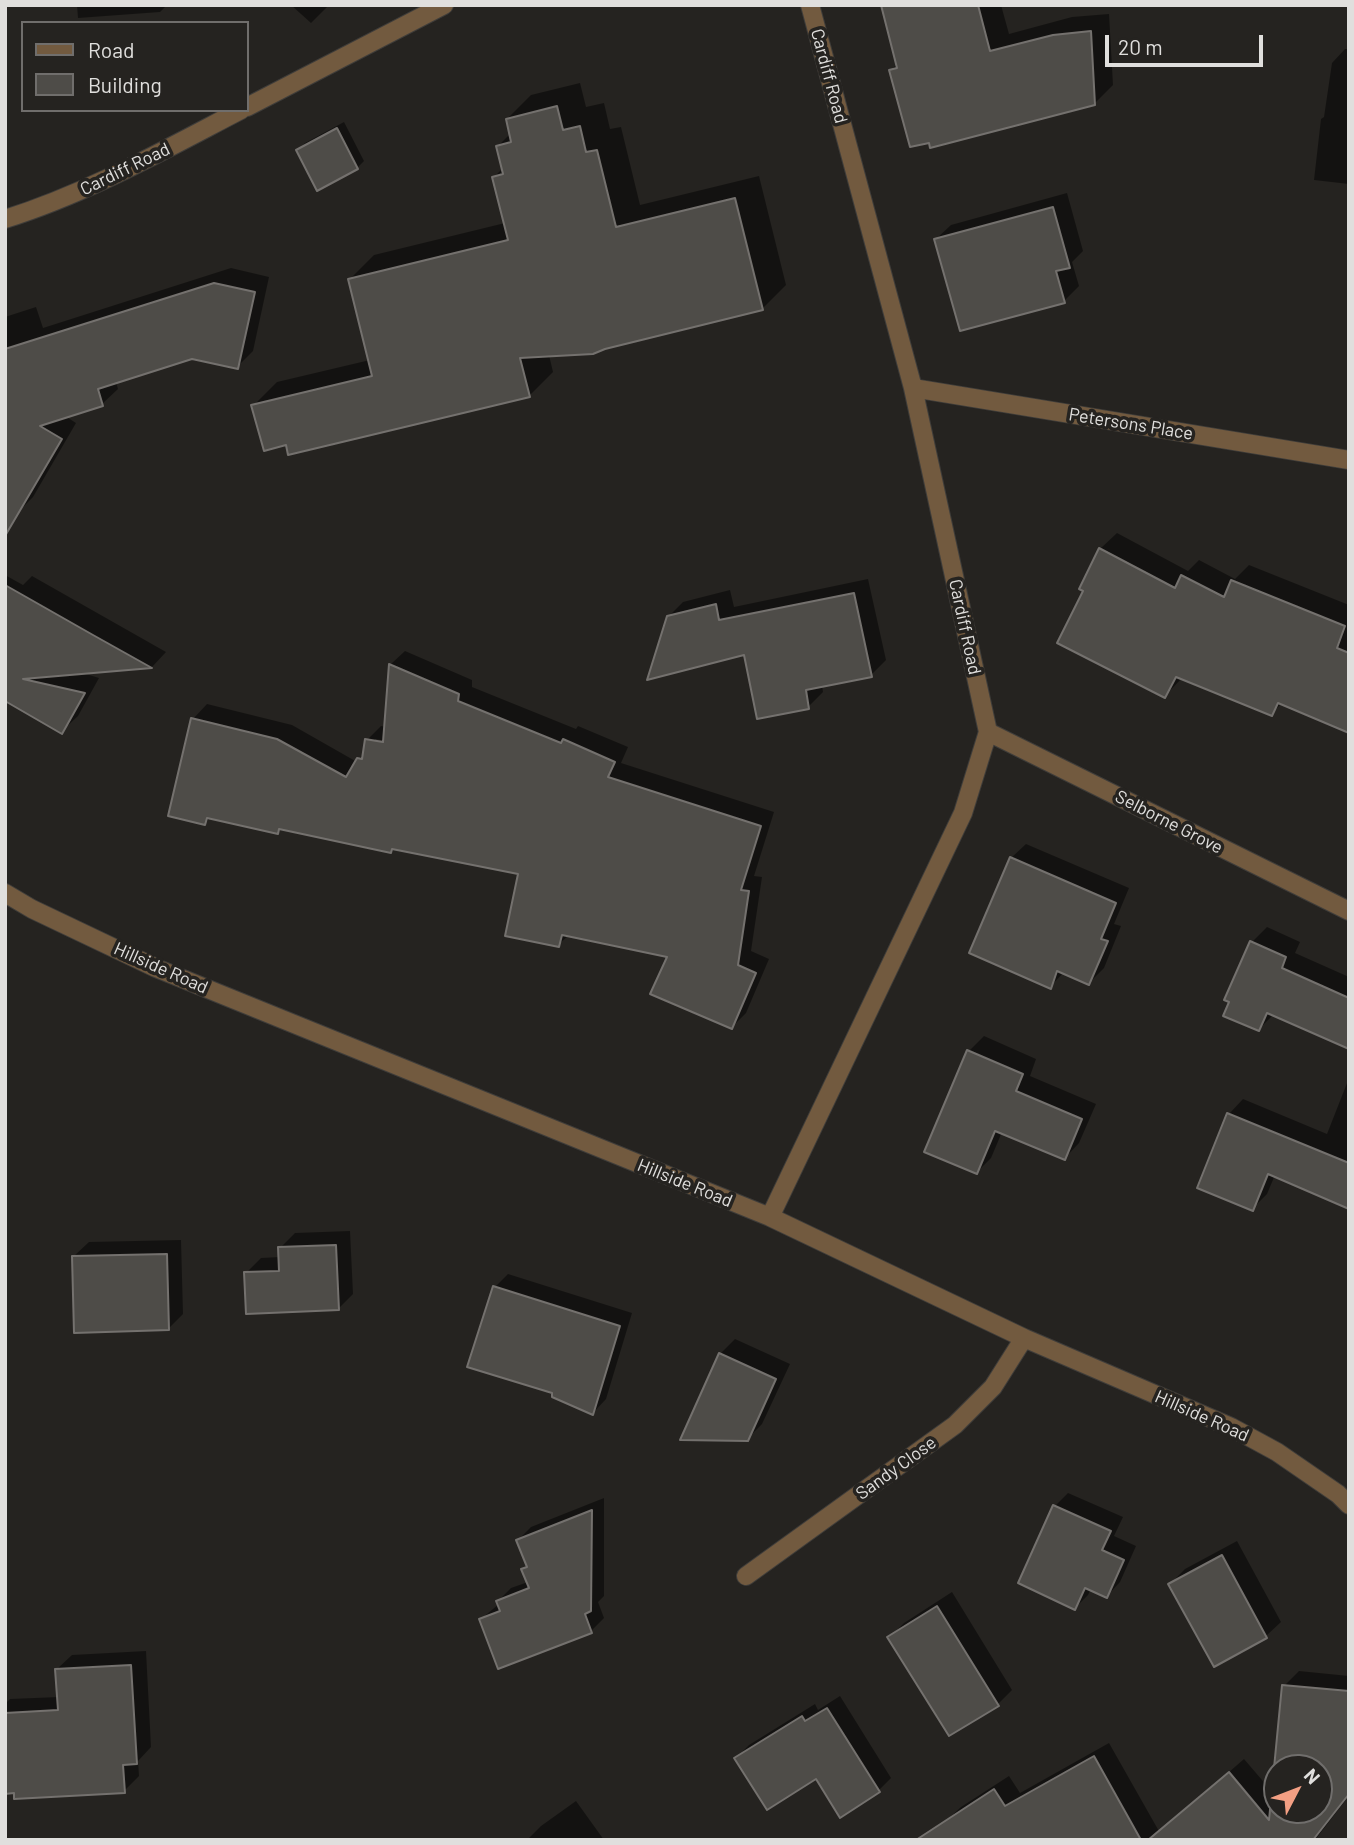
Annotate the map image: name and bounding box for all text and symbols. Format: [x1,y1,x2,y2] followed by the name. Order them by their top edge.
[21,21,248,112] legend
[1109,21,1266,65] scale bar
[806,26,852,126] street label: Cardiff Road
[1118,34,1163,59] text: 20 m
[88,37,134,62] text: Road
[88,72,162,97] text: Building
[77,138,173,200] street label: Cardiff Road
[1067,404,1195,444] street label: Petersons Place
[944,577,986,677] street label: Cardiff Road
[1112,786,1226,858] street label: Selborne Grove
[111,938,211,998] street label: Hillside Road
[634,1154,736,1212] street label: Hillside Road
[1152,1386,1252,1446] street label: Hillside Road
[852,1432,940,1504] street label: Sandy Close
[1263,1754,1333,1824] north arrow
[1300,1764,1325,1788] text: N

